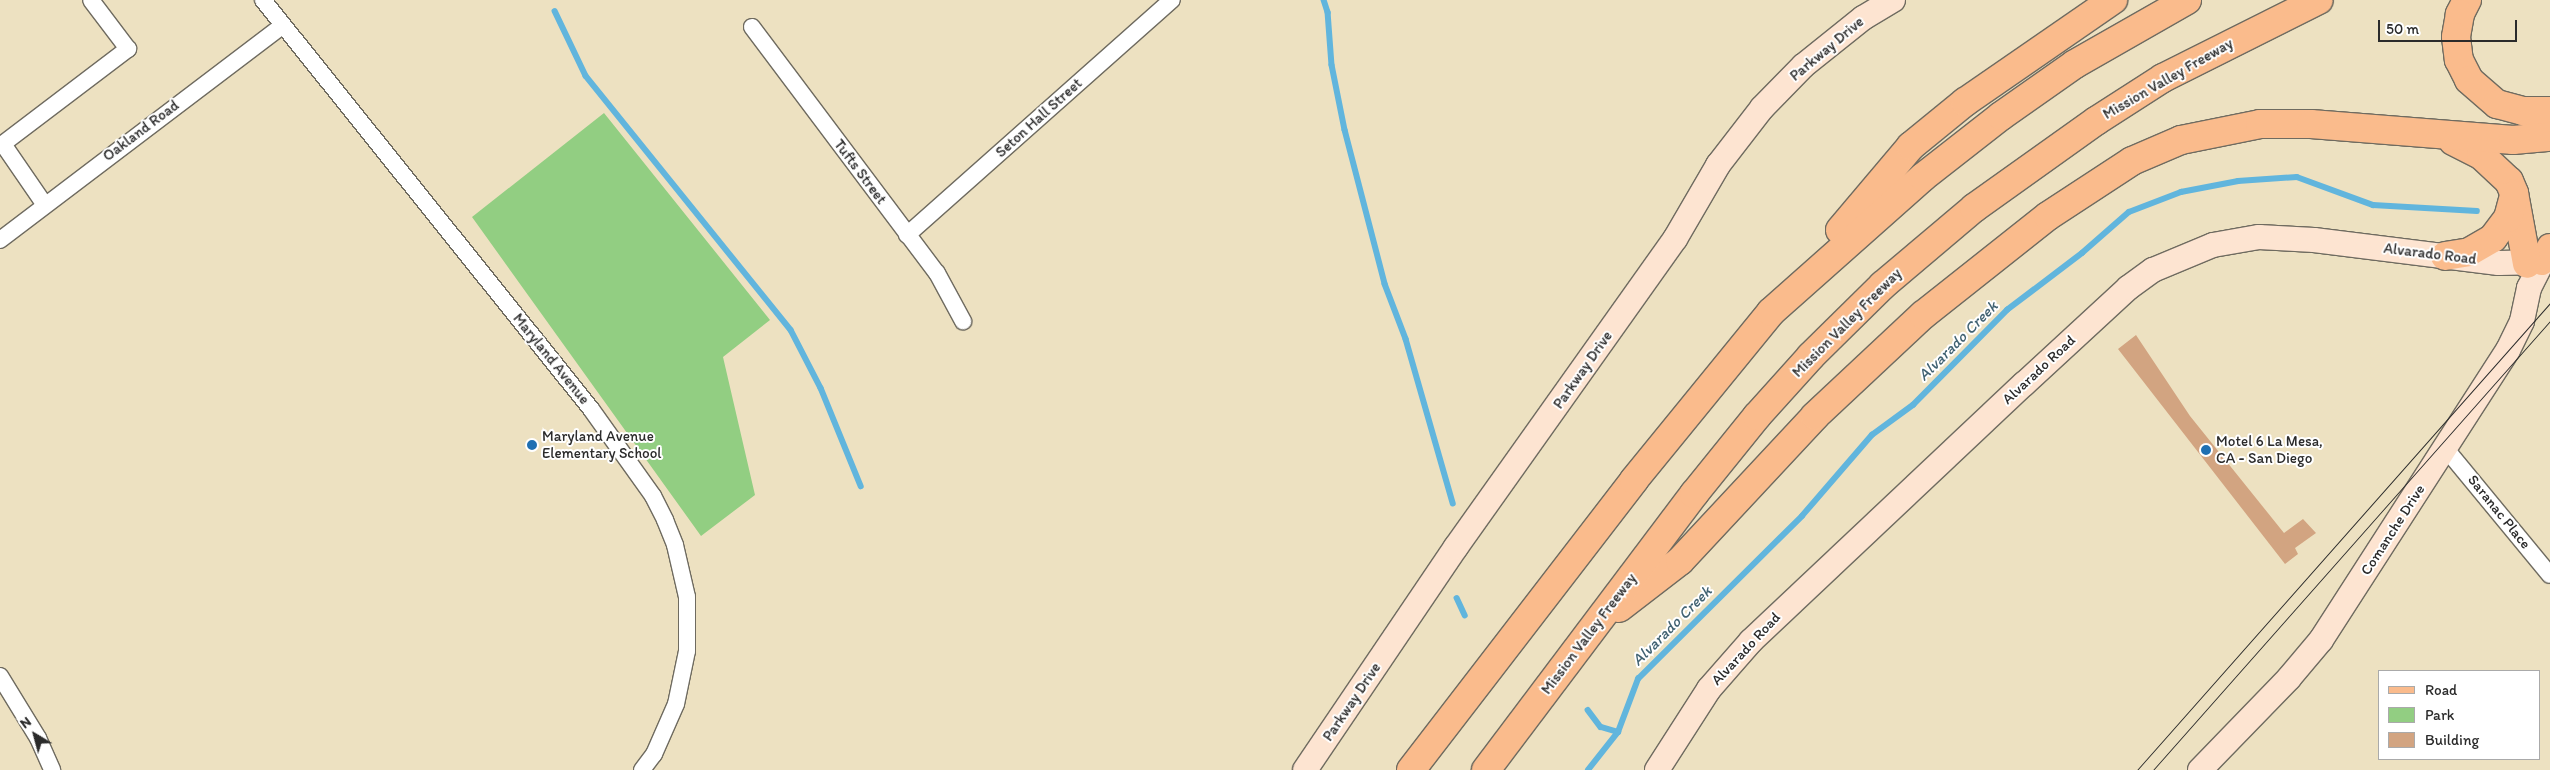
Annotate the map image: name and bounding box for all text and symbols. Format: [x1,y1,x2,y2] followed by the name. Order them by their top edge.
[2380,10,2519,42] scale bar
[1786,13,1868,85] street label: Parkway Drive
[2386,20,2419,38] text: 50 m
[2100,34,2236,124] street label: Mission Valley Freeway
[992,75,1086,161] street label: Seton Hall Street
[99,97,183,165] street label: Oakland Road
[830,136,890,208] street label: Tufts Street
[2382,239,2478,269] street label: Alvarado Road
[1789,265,1905,381] street label: Mission Valley Freeway
[1914,297,2002,385] water label: Alvarado Creek
[509,310,593,408] street label: Maryland Avenue
[1549,327,1617,413] street label: Parkway Drive
[1999,332,2079,408] street label: Alvarado Road
[542,427,662,462] place label: Maryland Avenue Elementary School
[2216,432,2322,467] place label: Motel 6 La Mesa, CA - San Diego
[526,439,538,451] marker: Maryland Avenue Elementary School
[2200,444,2212,456] marker: Motel 6 La Mesa, CA - San Diego
[2464,471,2534,553] street label: Saranac Place
[2357,481,2429,579] street label: Comanche Drive
[1537,570,1641,698] street label: Mission Valley Freeway
[1628,582,1716,670] water label: Alvarado Creek
[1708,609,1784,689] street label: Alvarado Road
[1319,659,1385,745] street label: Parkway Drive
[2378,670,2540,760] legend
[2425,681,2457,699] text: Road
[2425,706,2455,724] text: Park
[10,710,60,760] north arrow
[17,713,35,732] text: N
[2425,731,2479,749] text: Building

